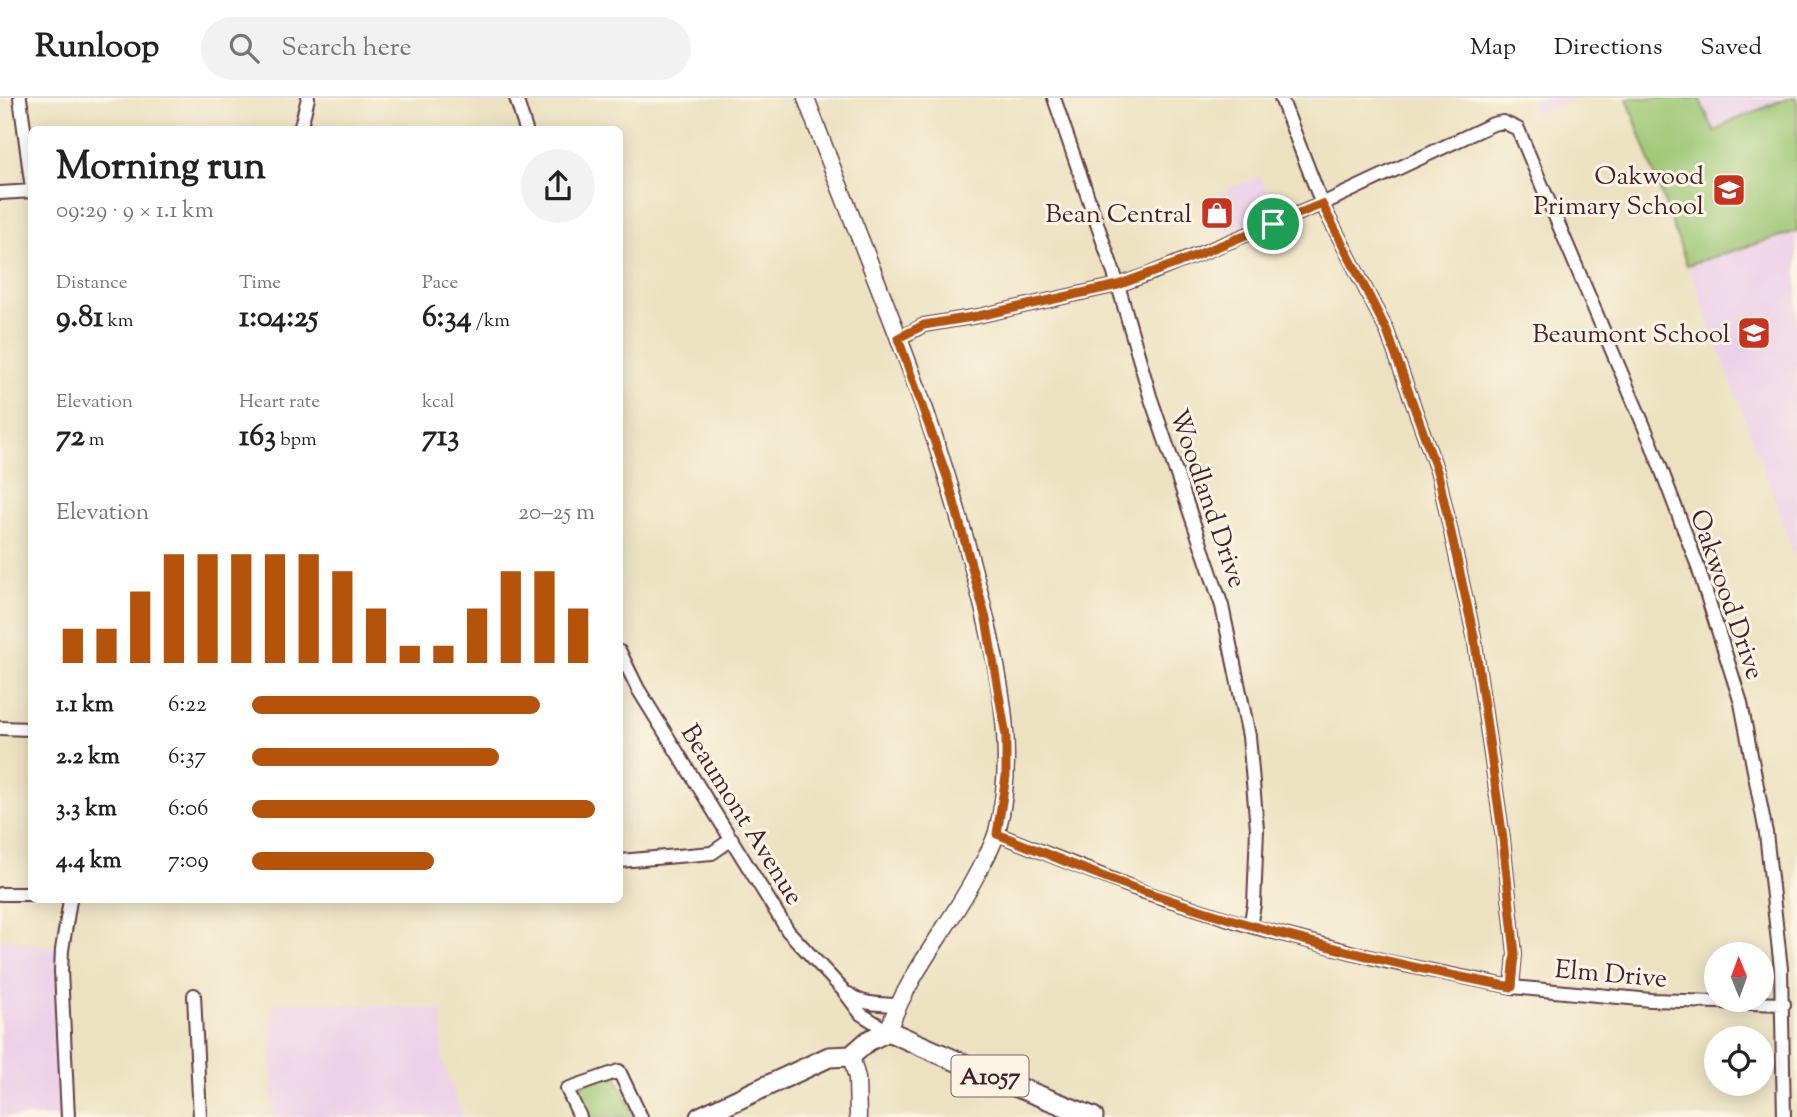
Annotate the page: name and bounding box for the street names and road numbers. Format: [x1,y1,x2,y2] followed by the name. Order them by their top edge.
[1159,405,1255,593] street label: Woodland Drive
[1679,505,1772,685] street label: Oakwood Drive
[670,718,811,913] street label: Beaumont Avenue
[1553,952,1668,999] street label: Elm Drive
[951,1056,1028,1096] road number: A1057

